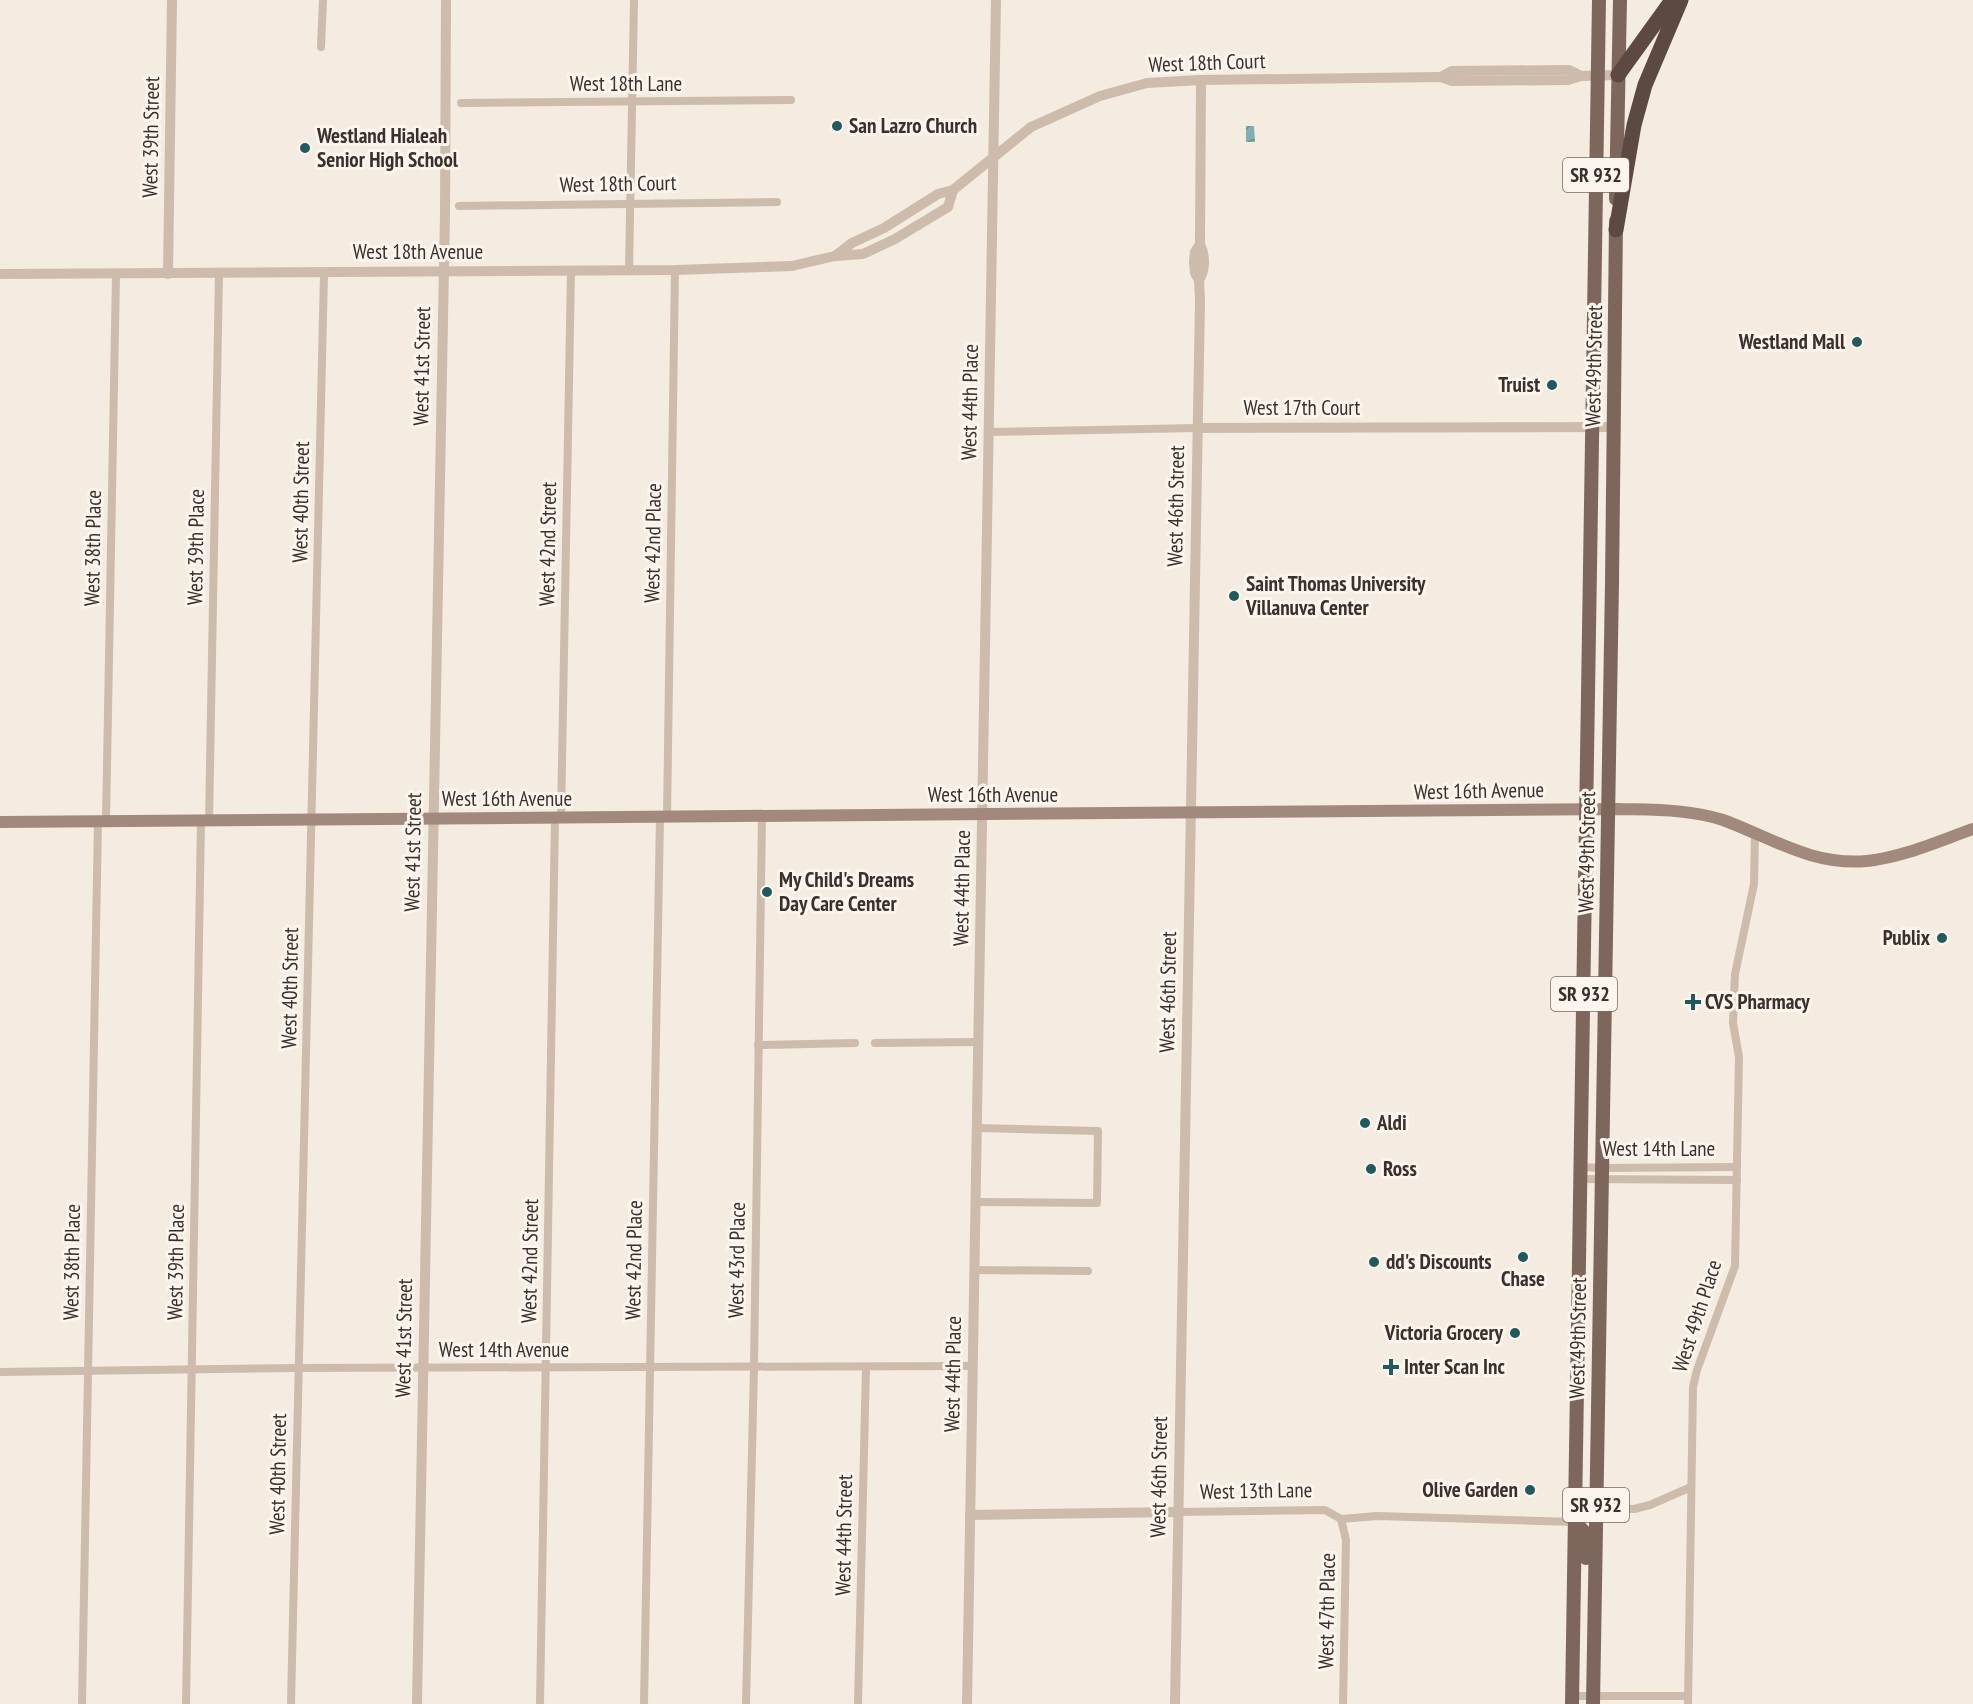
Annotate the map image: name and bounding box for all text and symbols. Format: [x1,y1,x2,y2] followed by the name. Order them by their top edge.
[1148,47,1266,78] street label: West 18th Court
[570,70,682,97] street label: West 18th Lane
[136,76,165,198] street label: West 39th Street
[849,112,977,139] place label: San Lazro Church
[830,119,844,133] marker: San Lazro Church
[316,122,459,173] place label: Westland Hialeah Senior High School
[298,141,312,155] marker: Westland Hialeah Senior High School
[1563,158,1629,192] road number: SR 932
[559,169,677,198] street label: West 18th Court
[353,238,483,265] street label: West 18th Avenue
[1579,305,1608,427] street label: West 49th Street
[407,306,436,426] street label: West 41st Street
[1738,328,1846,355] place label: Westland Mall
[1850,335,1864,349] marker: Westland Mall
[955,344,984,460] street label: West 44th Place
[1498,371,1540,398] place label: Truist
[1545,378,1559,392] marker: Truist
[1244,394,1361,421] street label: West 17th Court
[286,441,315,563] street label: West 40th Street
[1161,445,1190,567] street label: West 46th Street
[533,481,562,606] street label: West 42nd Street
[638,483,667,603] street label: West 42nd Place
[181,489,210,605] street label: West 39th Place
[78,490,107,606] street label: West 38th Place
[1245,570,1426,621] place label: Saint Thomas University Villanuva Center
[1227,589,1241,603] marker: Saint Thomas University Villanuva Center
[1414,776,1544,805] street label: West 16th Avenue
[928,781,1058,808] street label: West 16th Avenue
[442,785,572,812] street label: West 16th Avenue
[1572,791,1601,913] street label: West 49th Street
[398,792,427,912] street label: West 41st Street
[947,830,976,946] street label: West 44th Place
[779,866,914,917] place label: My Child's Dreams Day Care Center
[760,885,774,899] marker: My Child's Dreams Day Care Center
[1883,924,1931,951] place label: Publix
[275,927,304,1049] street label: West 40th Street
[1153,931,1182,1053] street label: West 46th Street
[1935,931,1949,945] marker: Publix
[1551,977,1617,1011] road number: SR 932
[1705,988,1810,1015] place label: CVS Pharmacy
[1686,995,1700,1009] marker: CVS Pharmacy
[1376,1109,1407,1136] place label: Aldi
[1358,1116,1372,1130] marker: Aldi
[1603,1135,1715,1162] street label: West 14th Lane
[1383,1155,1417,1182] place label: Ross
[1364,1162,1378,1176] marker: Ross
[515,1198,544,1323] street label: West 42nd Street
[619,1200,648,1320] street label: West 42nd Place
[722,1202,751,1318] street label: West 43rd Place
[57,1204,86,1320] street label: West 38th Place
[161,1204,190,1320] street label: West 39th Place
[1386,1248,1492,1275] place label: dd's Discounts
[1516,1250,1530,1264] marker: Chase
[1367,1255,1381,1269] marker: dd's Discounts
[1666,1256,1727,1375] street label: West 49th Place
[1501,1265,1545,1292] place label: Chase
[1563,1277,1592,1399] street label: West 49th Street
[389,1278,418,1398] street label: West 41st Street
[938,1316,967,1432] street label: West 44th Place
[1384,1319,1504,1346] place label: Victoria Grocery
[1508,1326,1522,1340] marker: Victoria Grocery
[439,1336,569,1363] street label: West 14th Avenue
[1404,1353,1505,1380] place label: Inter Scan Inc
[1382,1358,1400,1376] marker: Inter Scan Inc
[263,1413,292,1535] street label: West 40th Street
[1144,1416,1173,1538] street label: West 46th Street
[829,1474,858,1596] street label: West 44th Street
[1200,1476,1312,1505] street label: West 13th Lane
[1422,1476,1518,1503] place label: Olive Garden
[1523,1483,1537,1497] marker: Olive Garden
[1563,1488,1629,1522] road number: SR 932
[1312,1553,1341,1669] street label: West 47th Place

